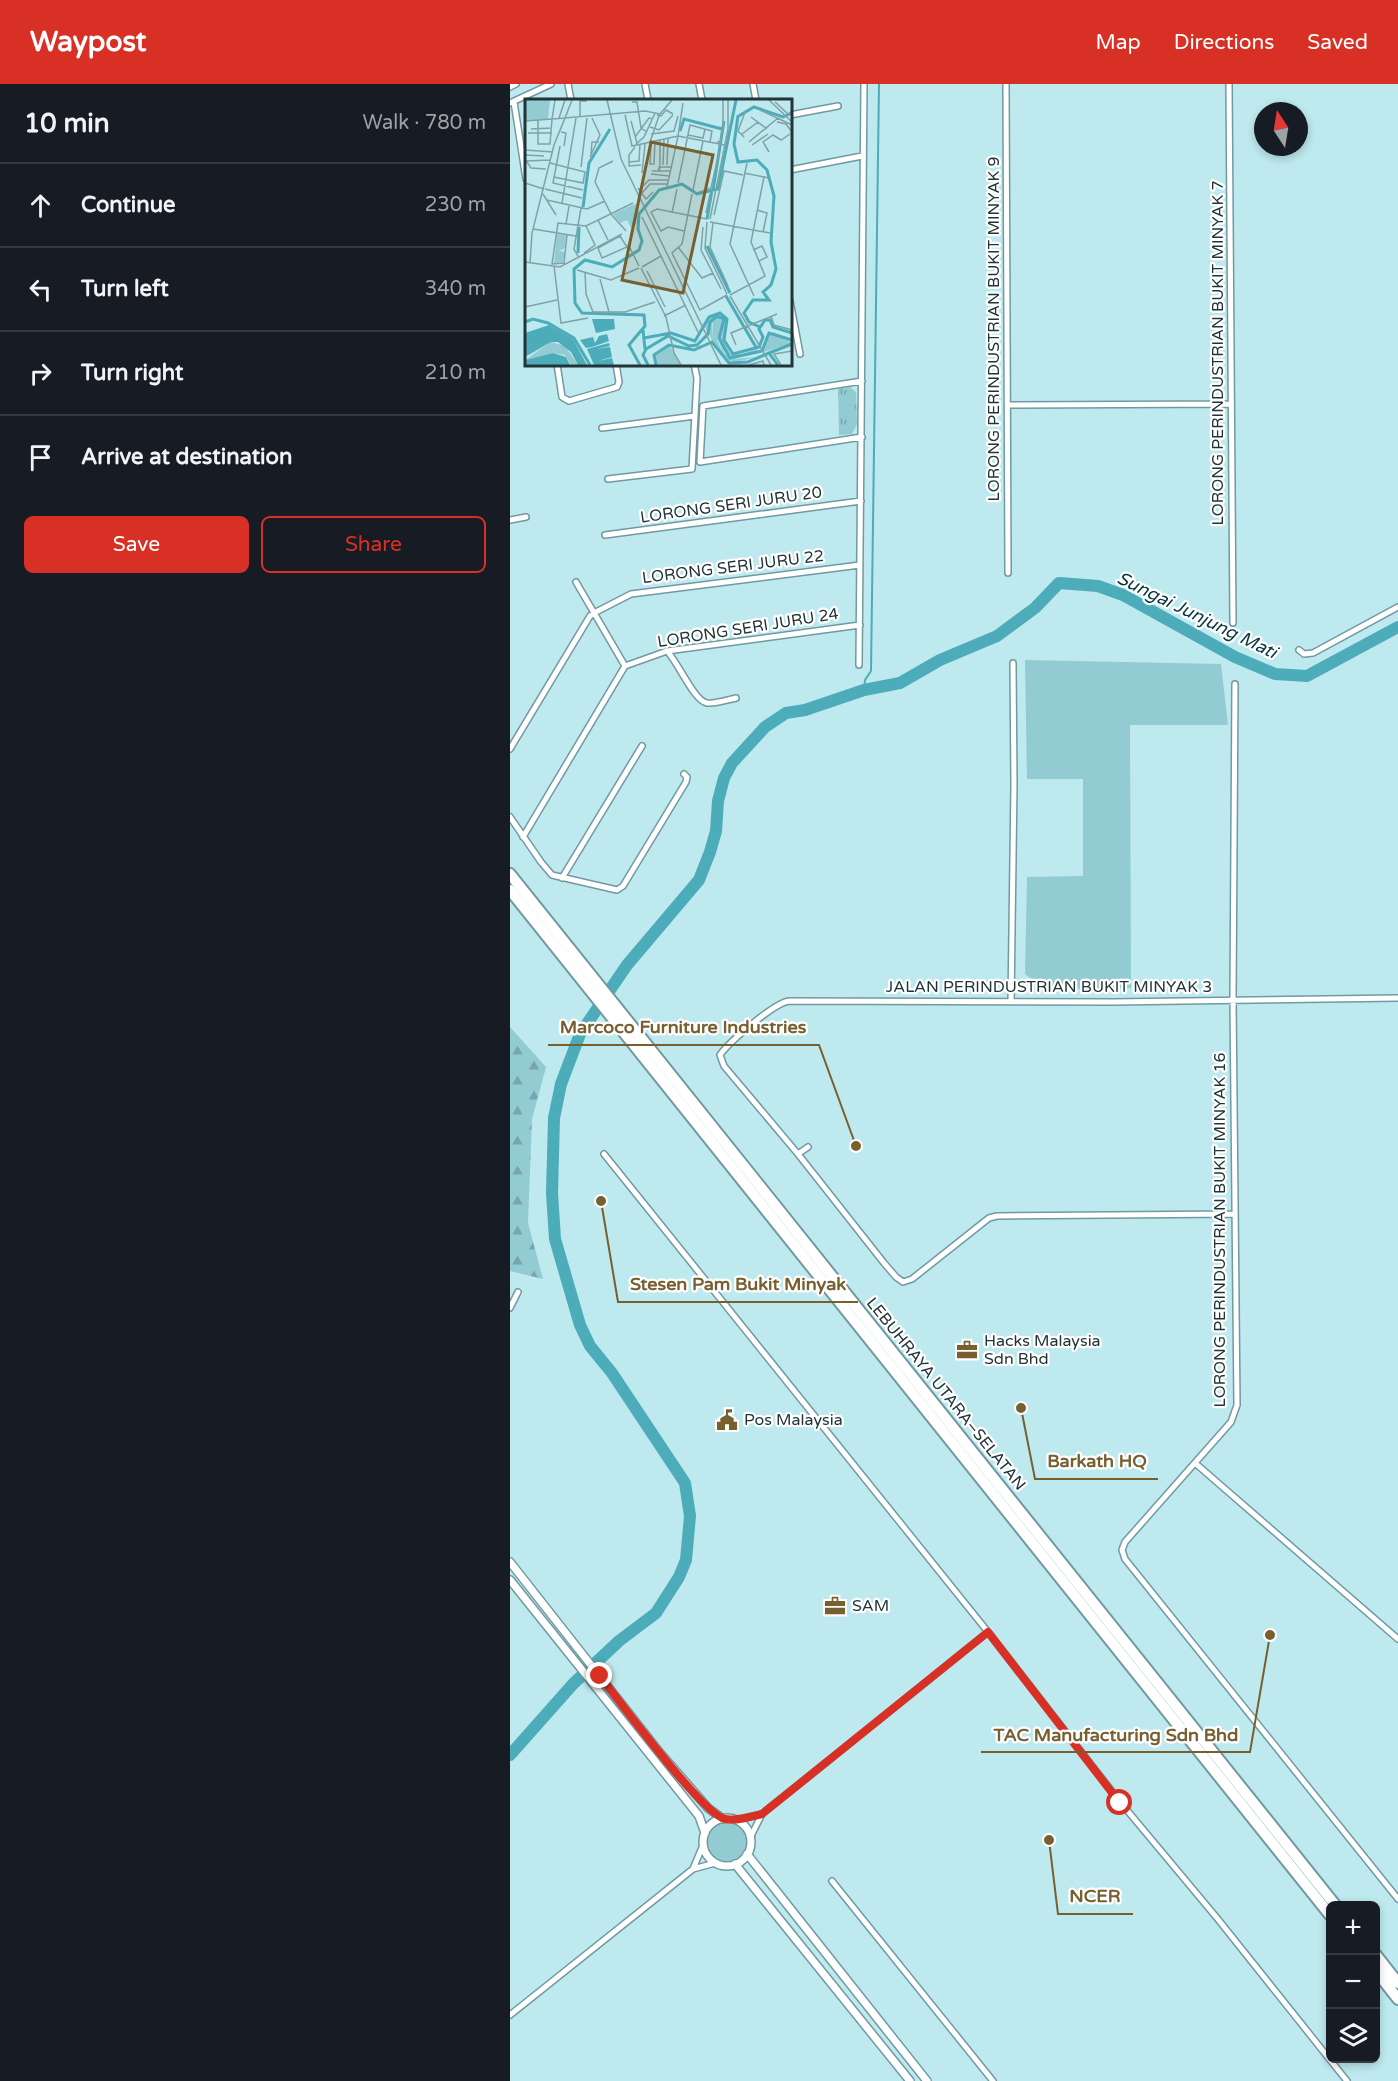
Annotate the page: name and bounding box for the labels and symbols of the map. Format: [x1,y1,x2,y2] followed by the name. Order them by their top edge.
[525,99,792,366] inset map
[1254,102,1308,156] north arrow
[984,157,1004,501] street label: LORONG PERINDUSTRIAN BUKIT MINYAK 9
[1208,181,1228,525] street label: LORONG PERINDUSTRIAN BUKIT MINYAK 7
[639,482,823,528] street label: LORONG SERI JURU 20
[641,546,825,588] street label: LORONG SERI JURU 22
[1114,567,1283,664] water label: Sungai Junjung Mati
[656,604,840,652] street label: LORONG SERI JURU 24
[886,977,1212,997] street label: JALAN PERINDUSTRIAN BUKIT MINYAK 3
[548,1009,819,1045] callout: Marcoco Furniture Industries
[560,1016,807,1038] text: Marcoco Furniture Industries
[1210,1053,1230,1407] street label: LORONG PERINDUSTRIAN BUKIT MINYAK 16
[618,1266,858,1302] callout: Stesen Pam Bukit Minyak
[630,1273,846,1295] text: Stesen Pam Bukit Minyak
[862,1293,1030,1495] street label: LEBUHRAYA UTARA–SELATAN
[984,1331,1101,1369] place label: Hacks Malaysia Sdn Bhd
[955,1338,979,1362] office icon: Hacks Malaysia Sdn Bhd
[715,1408,739,1432] public building icon: Pos Malaysia
[744,1410,843,1430] place label: Pos Malaysia
[1035,1443,1158,1479] callout: Barkath HQ
[1047,1450,1147,1472] text: Barkath HQ
[823,1594,847,1618] office icon: SAM
[852,1596,889,1616] place label: SAM
[586,1662,612,1688] route end
[981,1716,1250,1752] callout: TAC Manufacturing Sdn Bhd
[993,1724,1238,1746] text: TAC Manufacturing Sdn Bhd
[1106,1789,1132,1815] route start
[1058,1878,1133,1914] callout: NCER
[1069,1885,1121,1907] text: NCER

